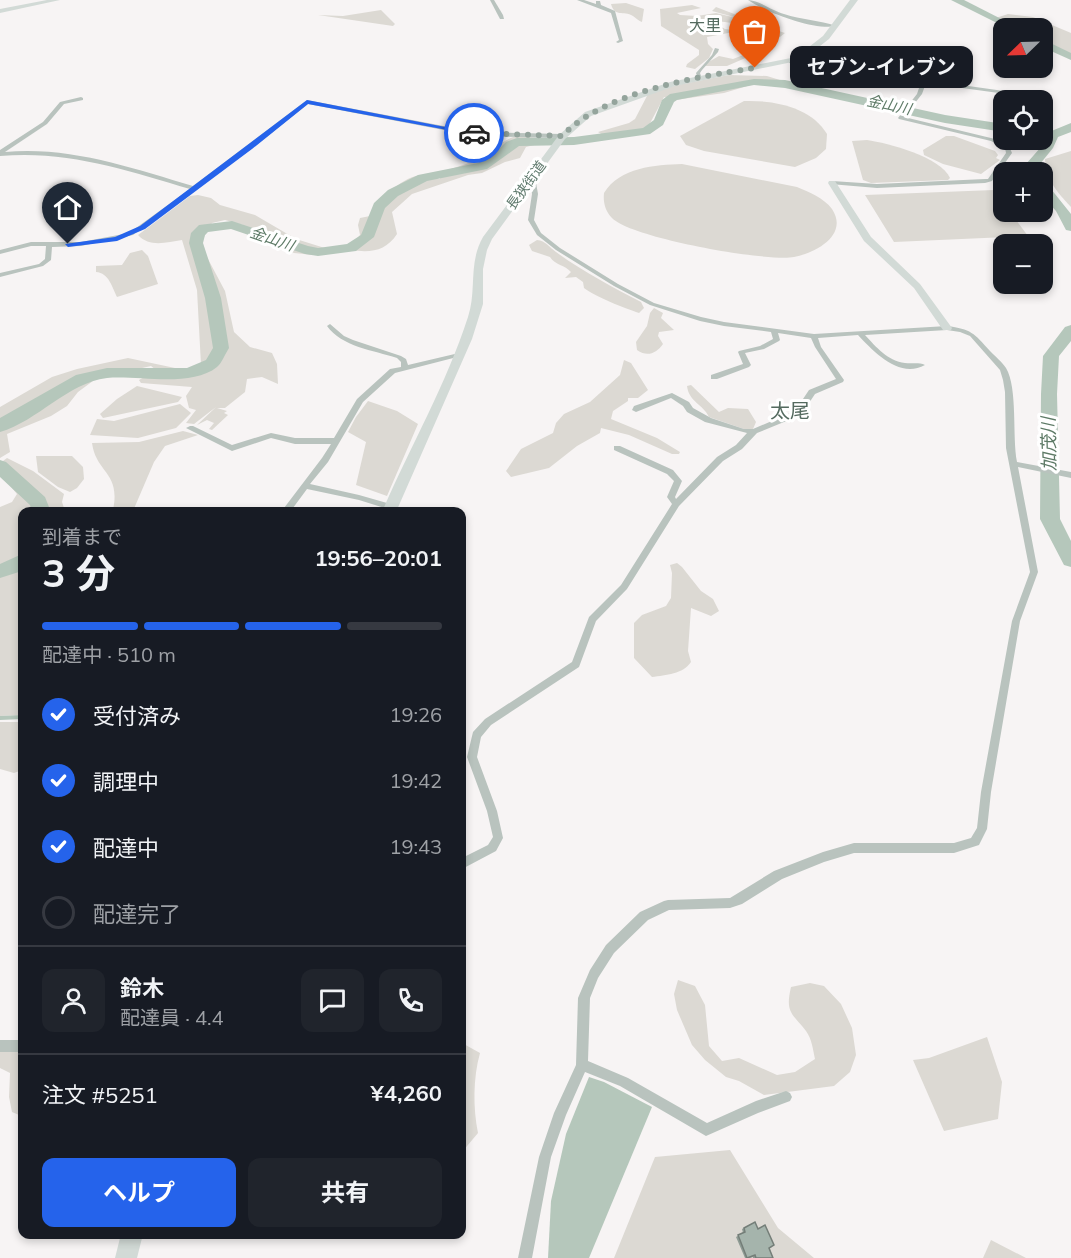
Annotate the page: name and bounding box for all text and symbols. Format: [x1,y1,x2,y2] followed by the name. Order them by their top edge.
[729,6,780,68] pin
[689,15,721,35] district label: 大里
[738,15,771,48] icon: bag
[993,18,1053,78] north arrow
[993,18,1053,294] map controls
[791,47,974,89] callout: セブン-イレブン
[807,54,956,79] text: セブン-イレブン
[993,90,1053,150] button: locate
[865,91,915,119] water label: 金山川
[444,103,504,163] courier
[458,117,491,150] icon: car
[502,157,550,213] street label: 長狭街道
[993,162,1053,222] button: +
[42,182,93,244] pin
[51,191,84,224] icon: home
[248,222,298,255] water label: 金山川
[993,234,1053,294] button: −
[770,398,810,423] district label: 太尾
[1036,415,1060,471] water label: 加茂川
[42,524,122,549] text: 到着まで
[314,544,442,572] text: 19:56–20:01
[42,548,115,597] text: 3 分
[42,642,176,667] text: 配達中 · 510 m
[42,698,75,731] icon: check
[93,702,181,730] text: 受付済み
[389,702,442,727] text: 19:26
[42,764,75,797] icon: check
[93,768,159,796] text: 調理中
[389,768,442,793] text: 19:42
[42,830,75,863] icon: check
[93,834,159,862] text: 配達中
[389,834,442,859] text: 19:43
[93,900,181,928] text: 配達完了
[42,969,105,1032] button: person
[301,969,364,1032] button: chat
[379,969,442,1032] button: phone
[120,974,164,1002] text: 鈴木
[120,1005,224,1030] text: 配達員 · 4.4
[371,1079,442,1107] text: ¥4,260
[42,1081,158,1109] text: 注文 #5251
[42,1158,236,1227] button: ヘルプ
[248,1158,442,1227] button: 共有

